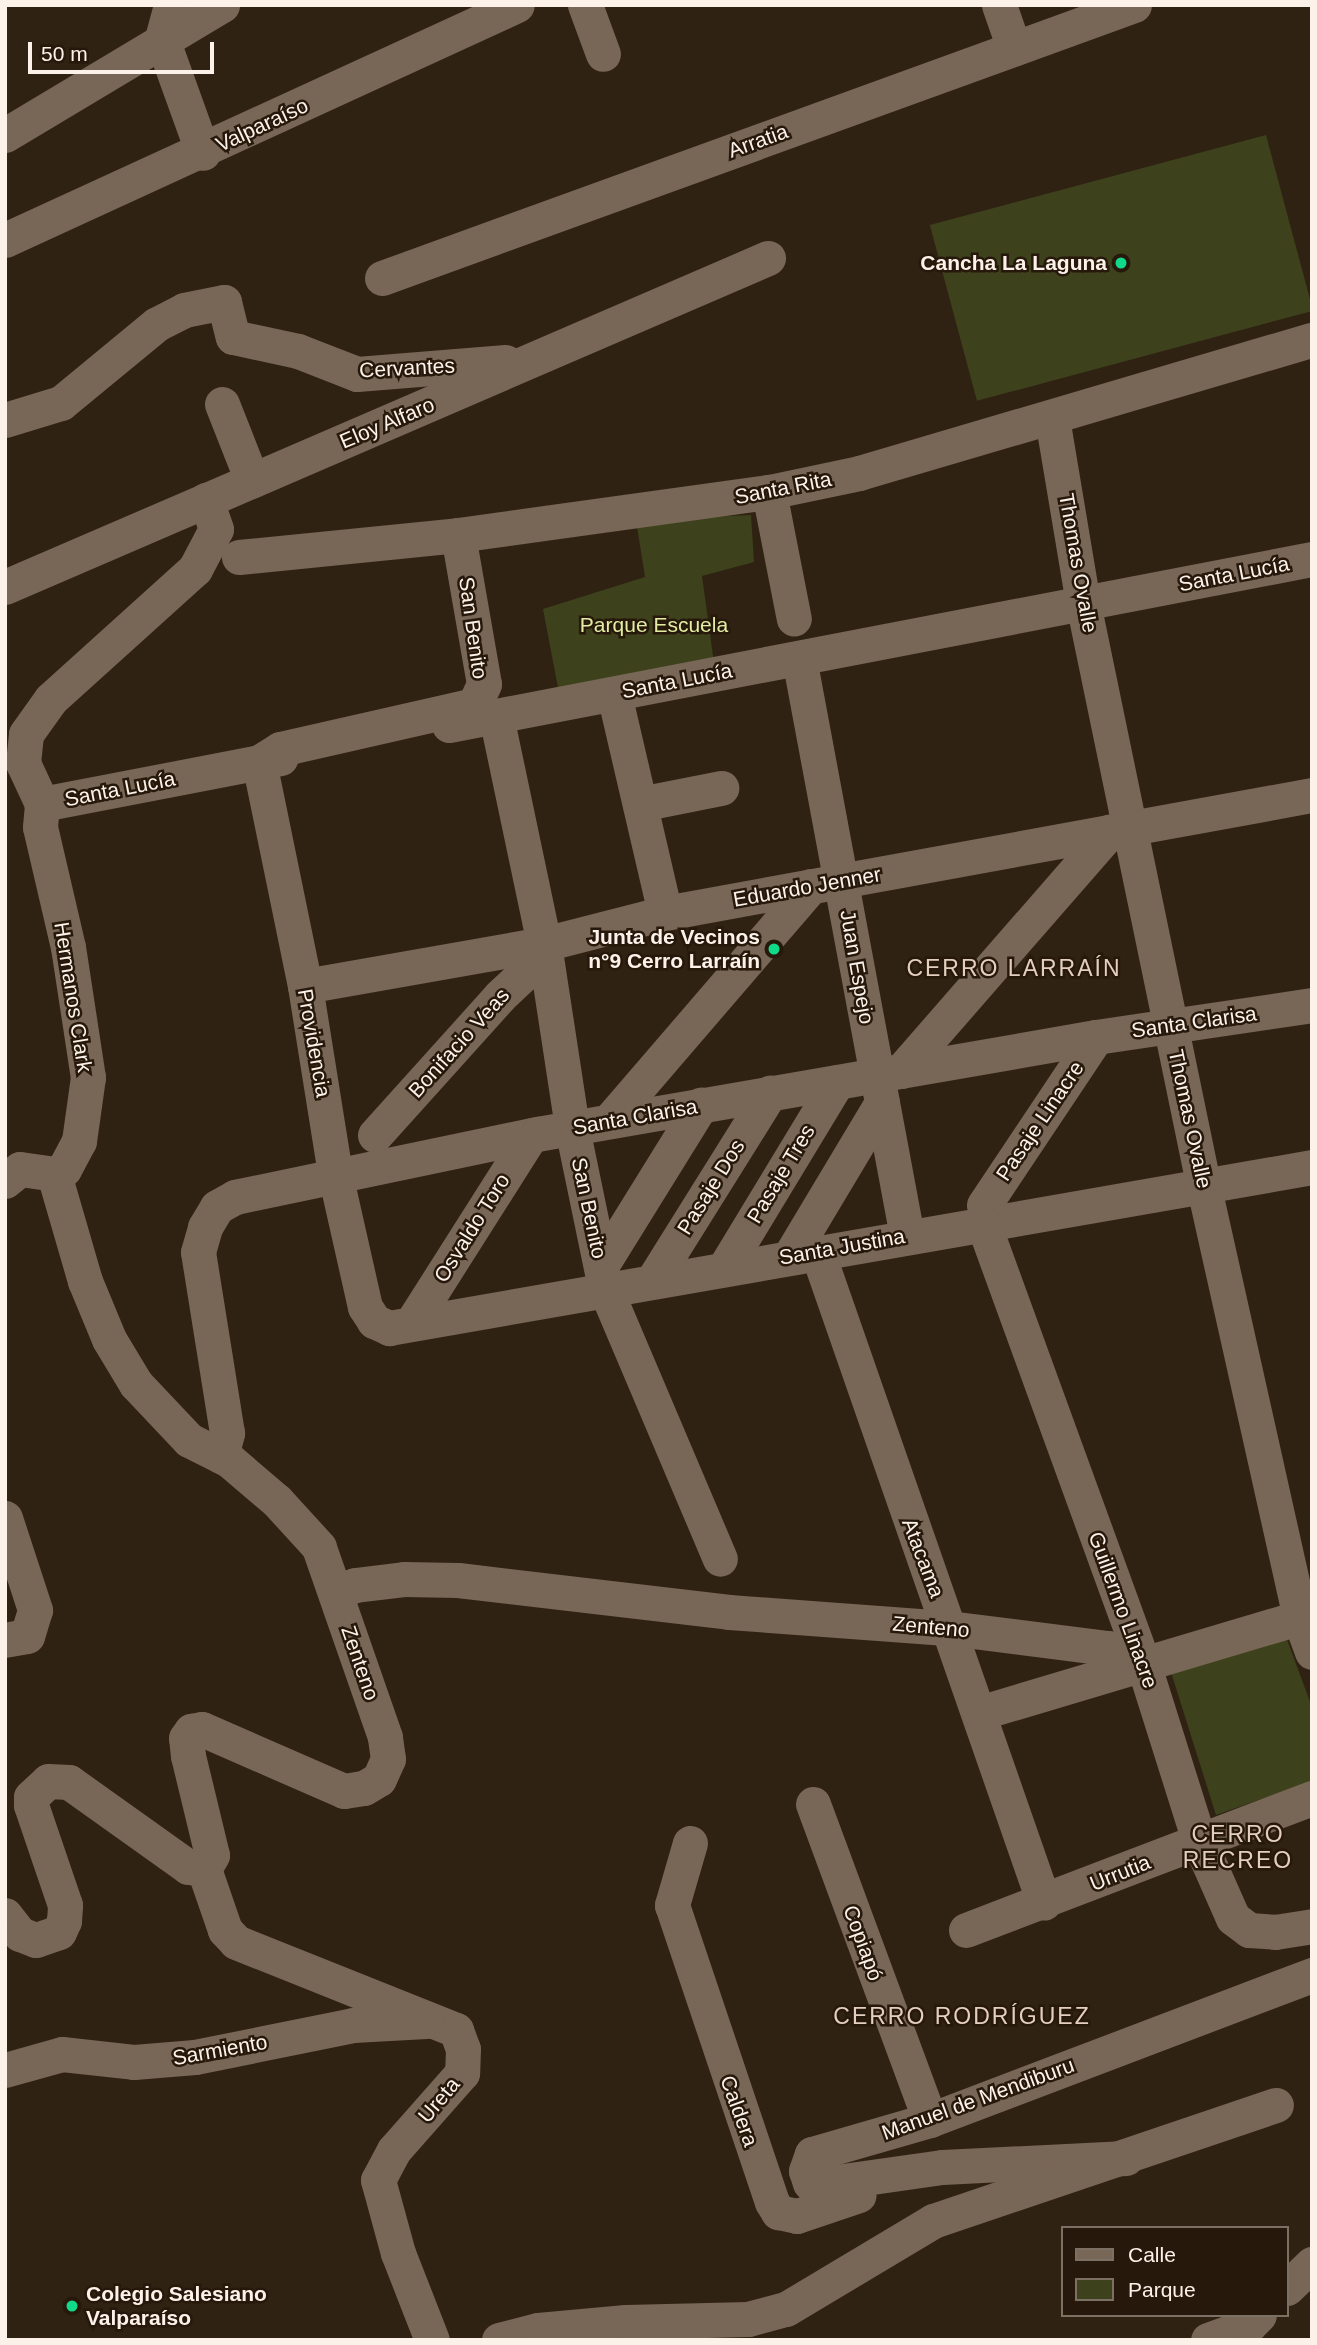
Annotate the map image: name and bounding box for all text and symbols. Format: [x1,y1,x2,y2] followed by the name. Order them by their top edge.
[32,28,217,72] scale bar
[41,42,88,65] text: 50 m
[212,93,312,157] street label: Valparaíso
[725,119,791,163] street label: Arratia
[920,250,1107,276] place label: Cancha La Laguna
[1113,255,1129,271] marker: Cancha La Laguna
[359,353,455,383] street label: Cervantes
[335,392,439,454] street label: Eloy Alfaro
[732,466,834,510] street label: Santa Rita
[1053,491,1103,635] street label: Thomas Ovalle
[1177,551,1291,597] street label: Santa Lucía
[453,575,493,681] street label: San Benito
[580,612,728,638] park label: Parque Escuela
[620,658,734,704] street label: Santa Lucía
[63,766,177,812] street label: Santa Lucía
[731,862,883,912] street label: Eduardo Jenner
[835,908,879,1026] street label: Juan Espejo
[49,920,97,1074] street label: Hermanos Clark
[588,924,760,974] place label: Junta de Vecinos n°9 Cerro Larraín
[766,941,782,957] marker: Junta de Vecinos n°9 Cerro Larraín
[908,954,1120,982] district label: CERRO LARRAÍN
[403,983,515,1103] street label: Bonifacio Veas
[292,987,336,1099] street label: Providencia
[1130,1001,1258,1043] street label: Santa Clarisa
[1163,1047,1217,1191] street label: Thomas Ovalle
[991,1056,1089,1186] street label: Pasaje Linacre
[571,1094,699,1140] street label: Santa Clarisa
[742,1120,820,1228] street label: Pasaje Tres
[672,1135,750,1239] street label: Pasaje Dos
[566,1155,612,1261] street label: San Benito
[429,1169,515,1287] street label: Osvaldo Toro
[777,1224,907,1270] street label: Santa Justina
[896,1515,950,1601] street label: Atacama
[1083,1528,1163,1692] street label: Guillermo Linacre
[892,1611,970,1643] street label: Zenteno
[336,1622,384,1704] street label: Zenteno
[1184,1820,1292,1874] district label: CERRO RECREO
[1086,1850,1154,1896] street label: Urrutia
[838,1902,888,1984] street label: Copiapó
[835,2002,1089,2030] district label: CERRO RODRÍGUEZ
[171,2029,269,2071] street label: Sarmiento
[878,2052,1078,2146] street label: Manuel de Mendiburu
[413,2072,465,2128] street label: Ureta
[715,2072,763,2150] street label: Caldera
[1062,2226,1289,2317] legend
[1128,2243,1176,2266] text: Calle
[1128,2278,1196,2301] text: Parque
[86,2281,267,2331] place label: Colegio Salesiano Valparaíso
[64,2298,80,2314] marker: Colegio Salesiano Valparaíso

